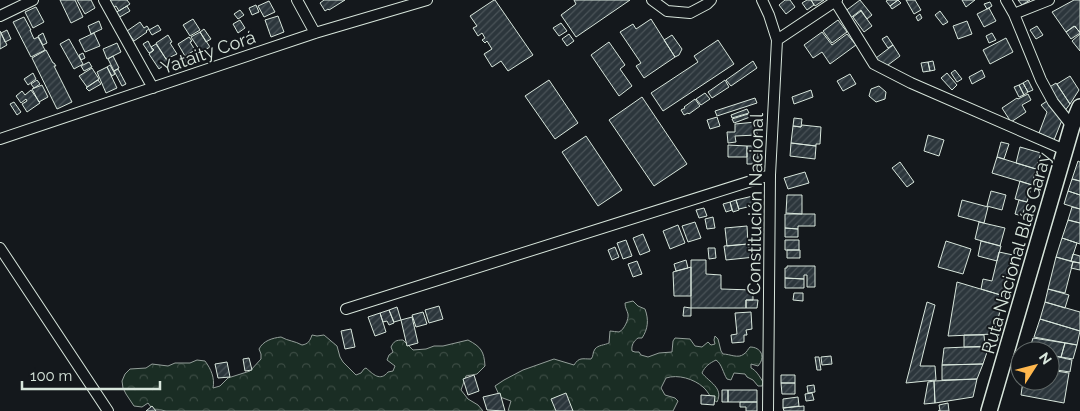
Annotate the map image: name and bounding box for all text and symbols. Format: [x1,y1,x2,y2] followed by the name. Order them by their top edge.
[158,26,258,78] street label: Yataity Corá
[743,113,767,295] street label: Constitución Nacional
[977,150,1055,356] street label: Ruta Nacional Blás Garay
[1010,341,1060,391] north arrow
[1036,349,1055,367] text: N
[22,358,160,390] scale bar
[30,367,72,385] text: 100 m

